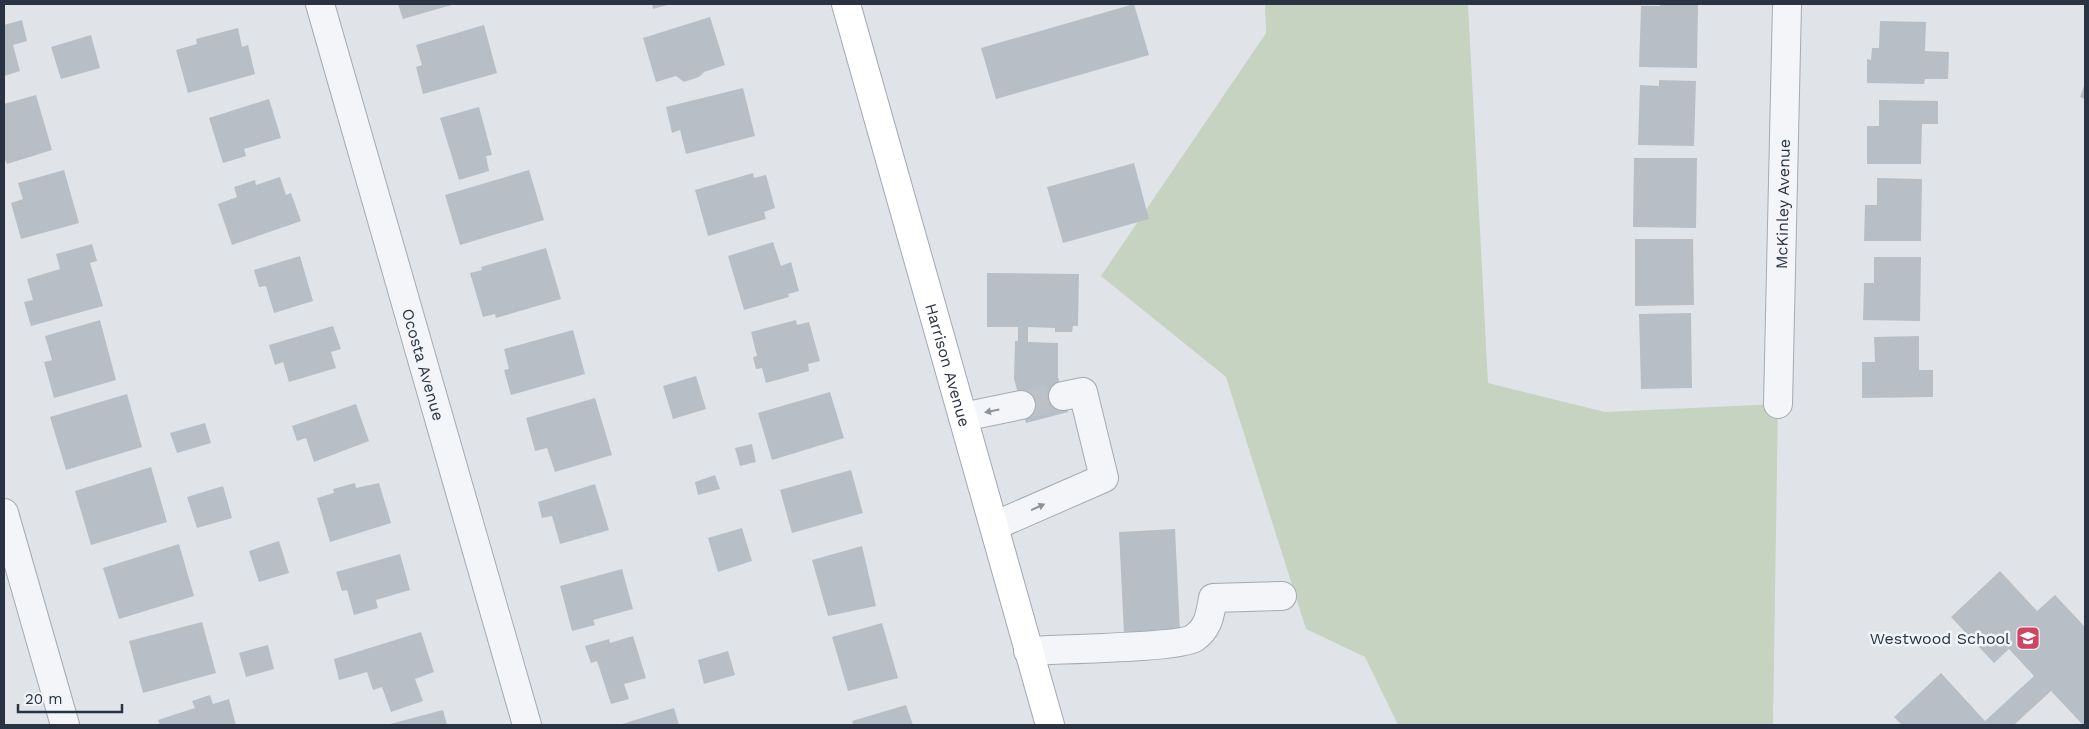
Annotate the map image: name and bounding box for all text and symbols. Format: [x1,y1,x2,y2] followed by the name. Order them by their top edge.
[1772,139,1793,269] street label: McKinley Avenue
[922,301,975,429] street label: Harrison Avenue
[398,306,449,423] street label: Ocosta Avenue
[984,407,1000,415] one-way arrow
[1031,502,1045,510] one-way arrow
[2015,625,2041,651] school or university icon: Westwood School
[1870,629,2010,648] place label: Westwood School
[18,682,121,714] scale bar
[25,690,63,708] text: 20 m

